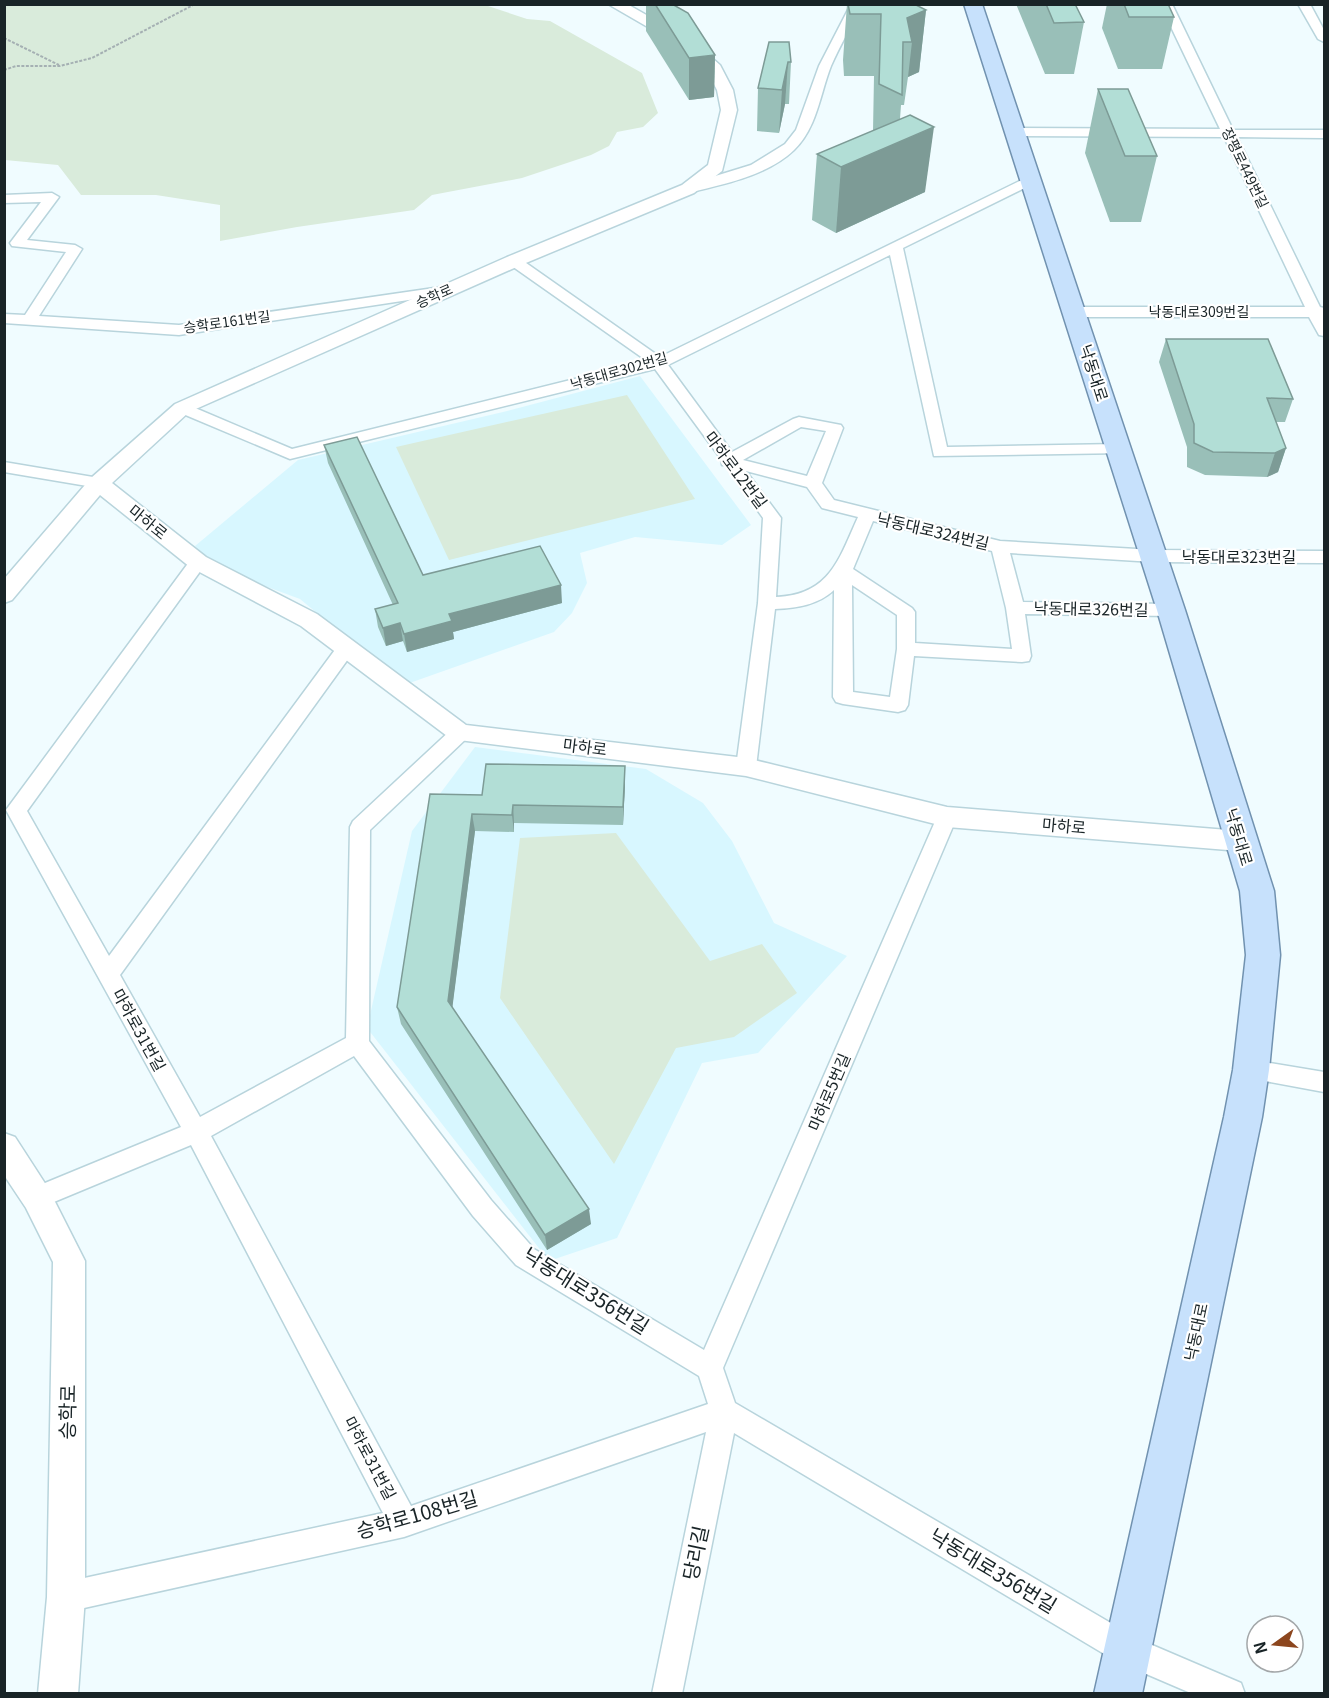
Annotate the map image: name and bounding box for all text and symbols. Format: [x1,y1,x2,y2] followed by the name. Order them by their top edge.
[1218,124,1274,211] street label: 장평로449번길
[412,278,455,312] street label: 승학로
[1149,301,1249,321] street label: 낙동대로309번길
[182,305,272,337] street label: 승학로161번길
[1074,341,1116,405] street label: 낙동대로
[568,347,670,394] street label: 낙동대로302번길
[700,426,774,513] street label: 마하로12번길
[124,498,174,545] street label: 마하로
[875,505,992,555] street label: 낙동대로324번길
[1182,544,1296,568] street label: 낙동대로323번길
[1033,595,1149,621] street label: 낙동대로326번길
[562,731,609,761] street label: 마하로
[1220,805,1260,869] street label: 낙동대로
[1041,811,1087,839] street label: 마하로
[107,984,173,1075] street label: 마하로31번길
[801,1049,855,1134] street label: 마하로5번길
[518,1239,655,1340] street label: 낙동대로356번길
[1177,1300,1213,1363] street label: 낙동대로
[52,1384,81,1440] street label: 승학로
[339,1412,403,1504] street label: 마하로31번길
[352,1482,481,1545] street label: 승학로108번길
[925,1520,1063,1619] street label: 낙동대로356번길
[675,1523,714,1583] street label: 당리길
[1245,1614,1305,1674] north arrow
[1246,1639,1273,1657] text: N

